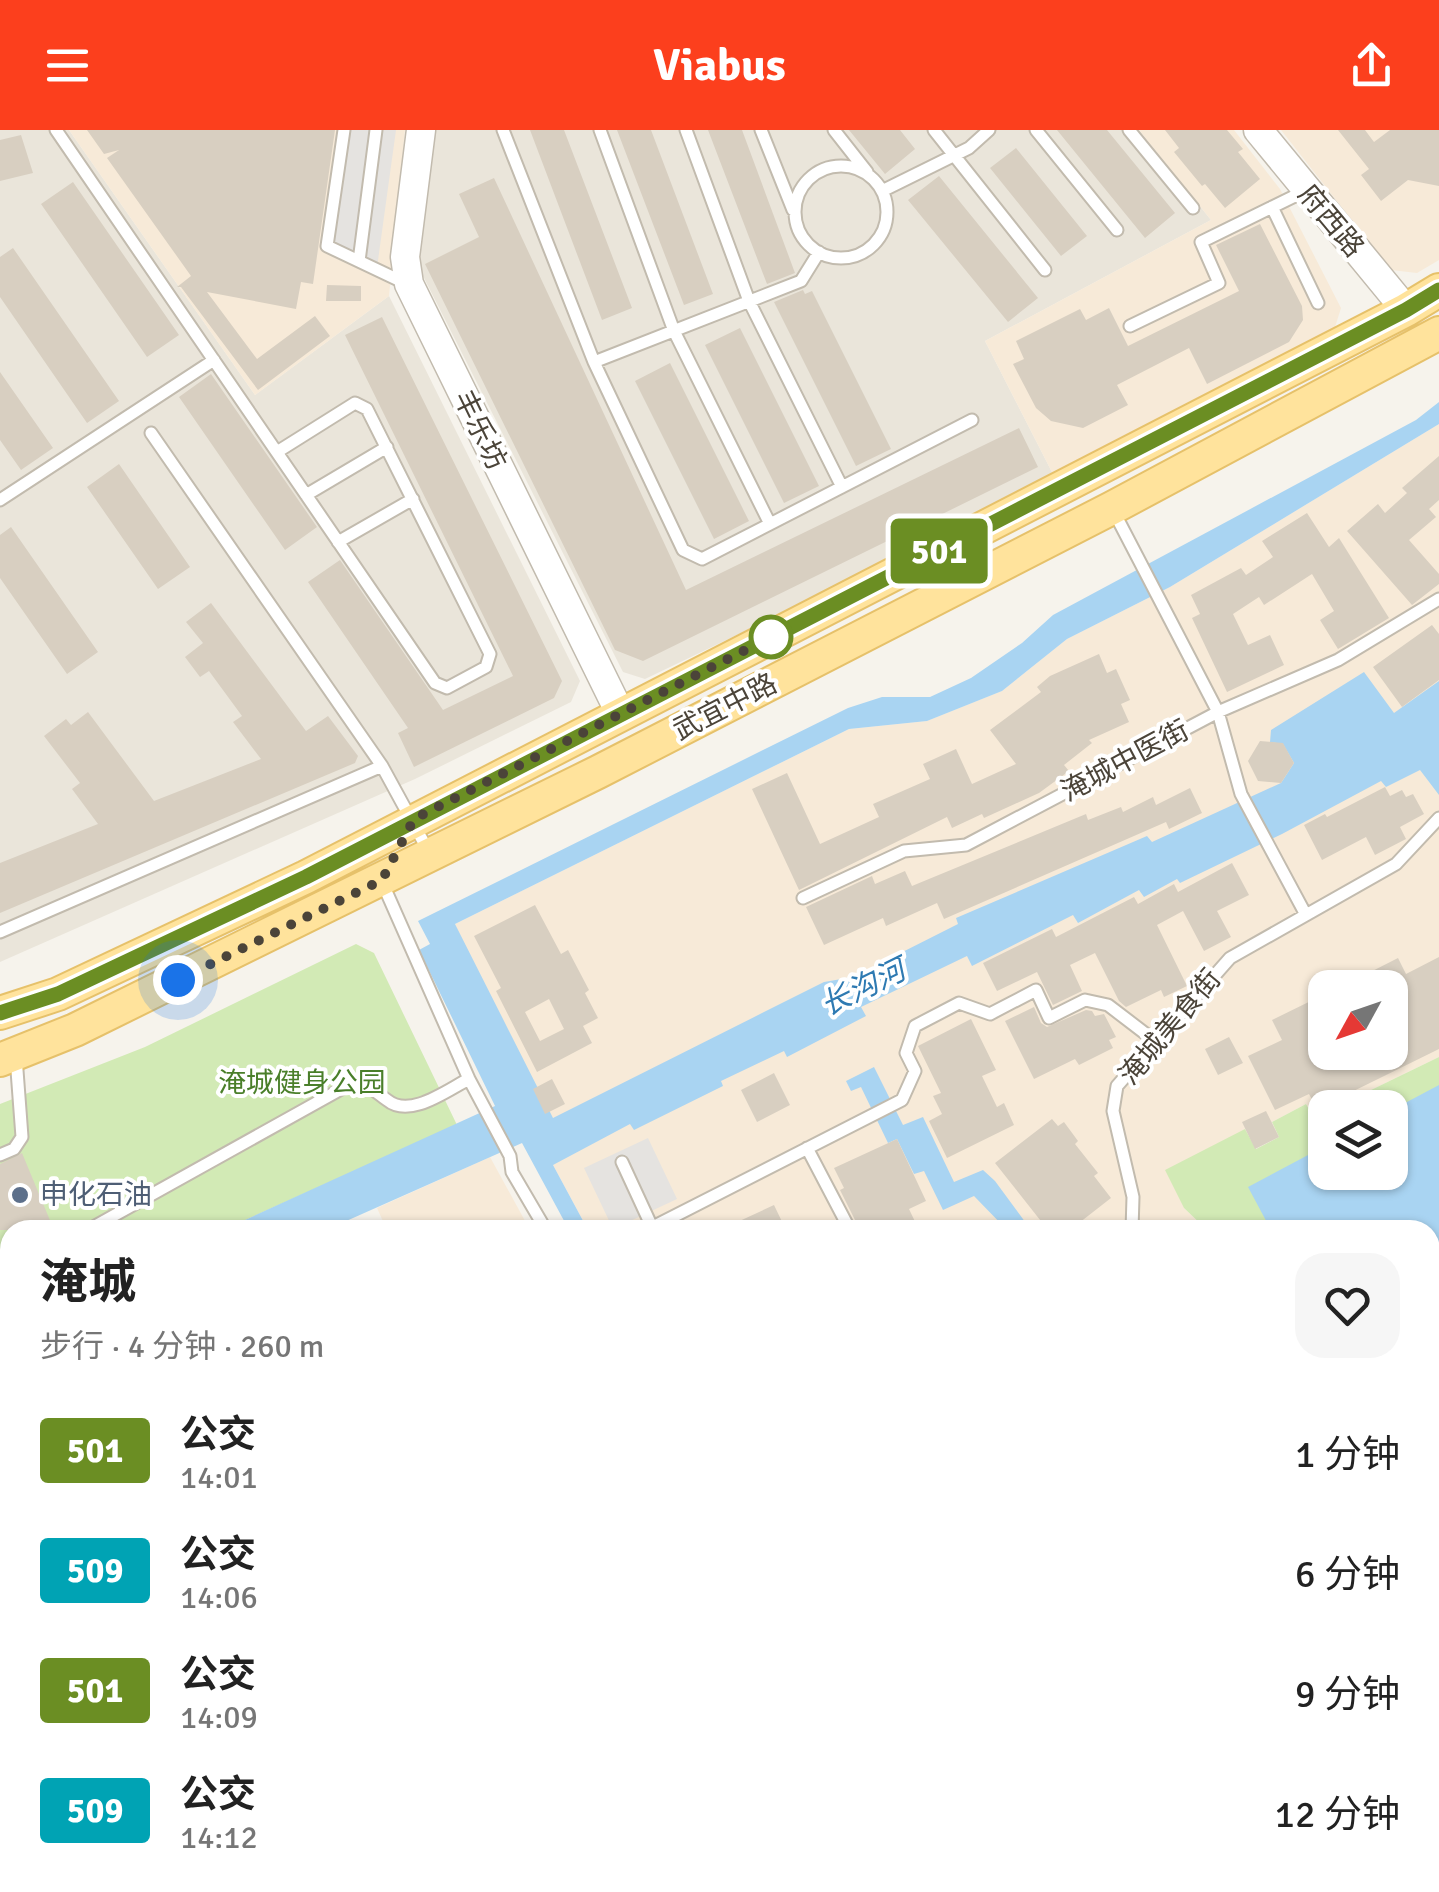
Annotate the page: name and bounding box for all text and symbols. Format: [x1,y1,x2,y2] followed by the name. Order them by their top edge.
[40,38,95,93] icon: menu
[653,38,786,93] text: Viabus
[1344,38,1399,93] icon: share
[1291,178,1371,264] street label: 府西路
[446,385,514,475] street label: 丰乐坊
[882,518,996,584] line badge: 501
[911,530,967,573] text: 501
[750,616,792,658] unlabelled marker
[667,666,783,748] street label: 武宜中路
[1055,713,1195,809] street label: 淹城中医街
[814,949,916,1024] water label: 长沟河
[153,955,203,1005] your location
[1112,962,1228,1092] street label: 淹城美食街
[1308,970,1408,1070] north arrow
[1308,970,1408,1190] map controls
[218,1066,386,1100] park label: 淹城健身公园
[1308,1090,1408,1190] button: layers
[40,1178,152,1212] place label: 申化石油
[9,1184,31,1206] marker: 申化石油
[40,1253,136,1312] text: 淹城
[1295,1253,1400,1358] button: heart
[40,1327,324,1366] text: 步行 · 4 分钟 · 260 m
[180,1411,256,1458] text: 公交
[67,1429,123,1472] text: 501
[1295,1431,1400,1478] text: 1 分钟
[180,1458,258,1497] text: 14:01
[180,1531,256,1578] text: 公交
[67,1549,123,1592] text: 509
[1295,1551,1400,1598] text: 6 分钟
[180,1578,258,1617] text: 14:06
[180,1651,256,1698] text: 公交
[67,1669,123,1712] text: 501
[1295,1671,1400,1718] text: 9 分钟
[180,1698,258,1737] text: 14:09
[180,1771,256,1818] text: 公交
[67,1789,123,1832] text: 509
[1275,1791,1400,1838] text: 12 分钟
[180,1818,258,1857] text: 14:12

